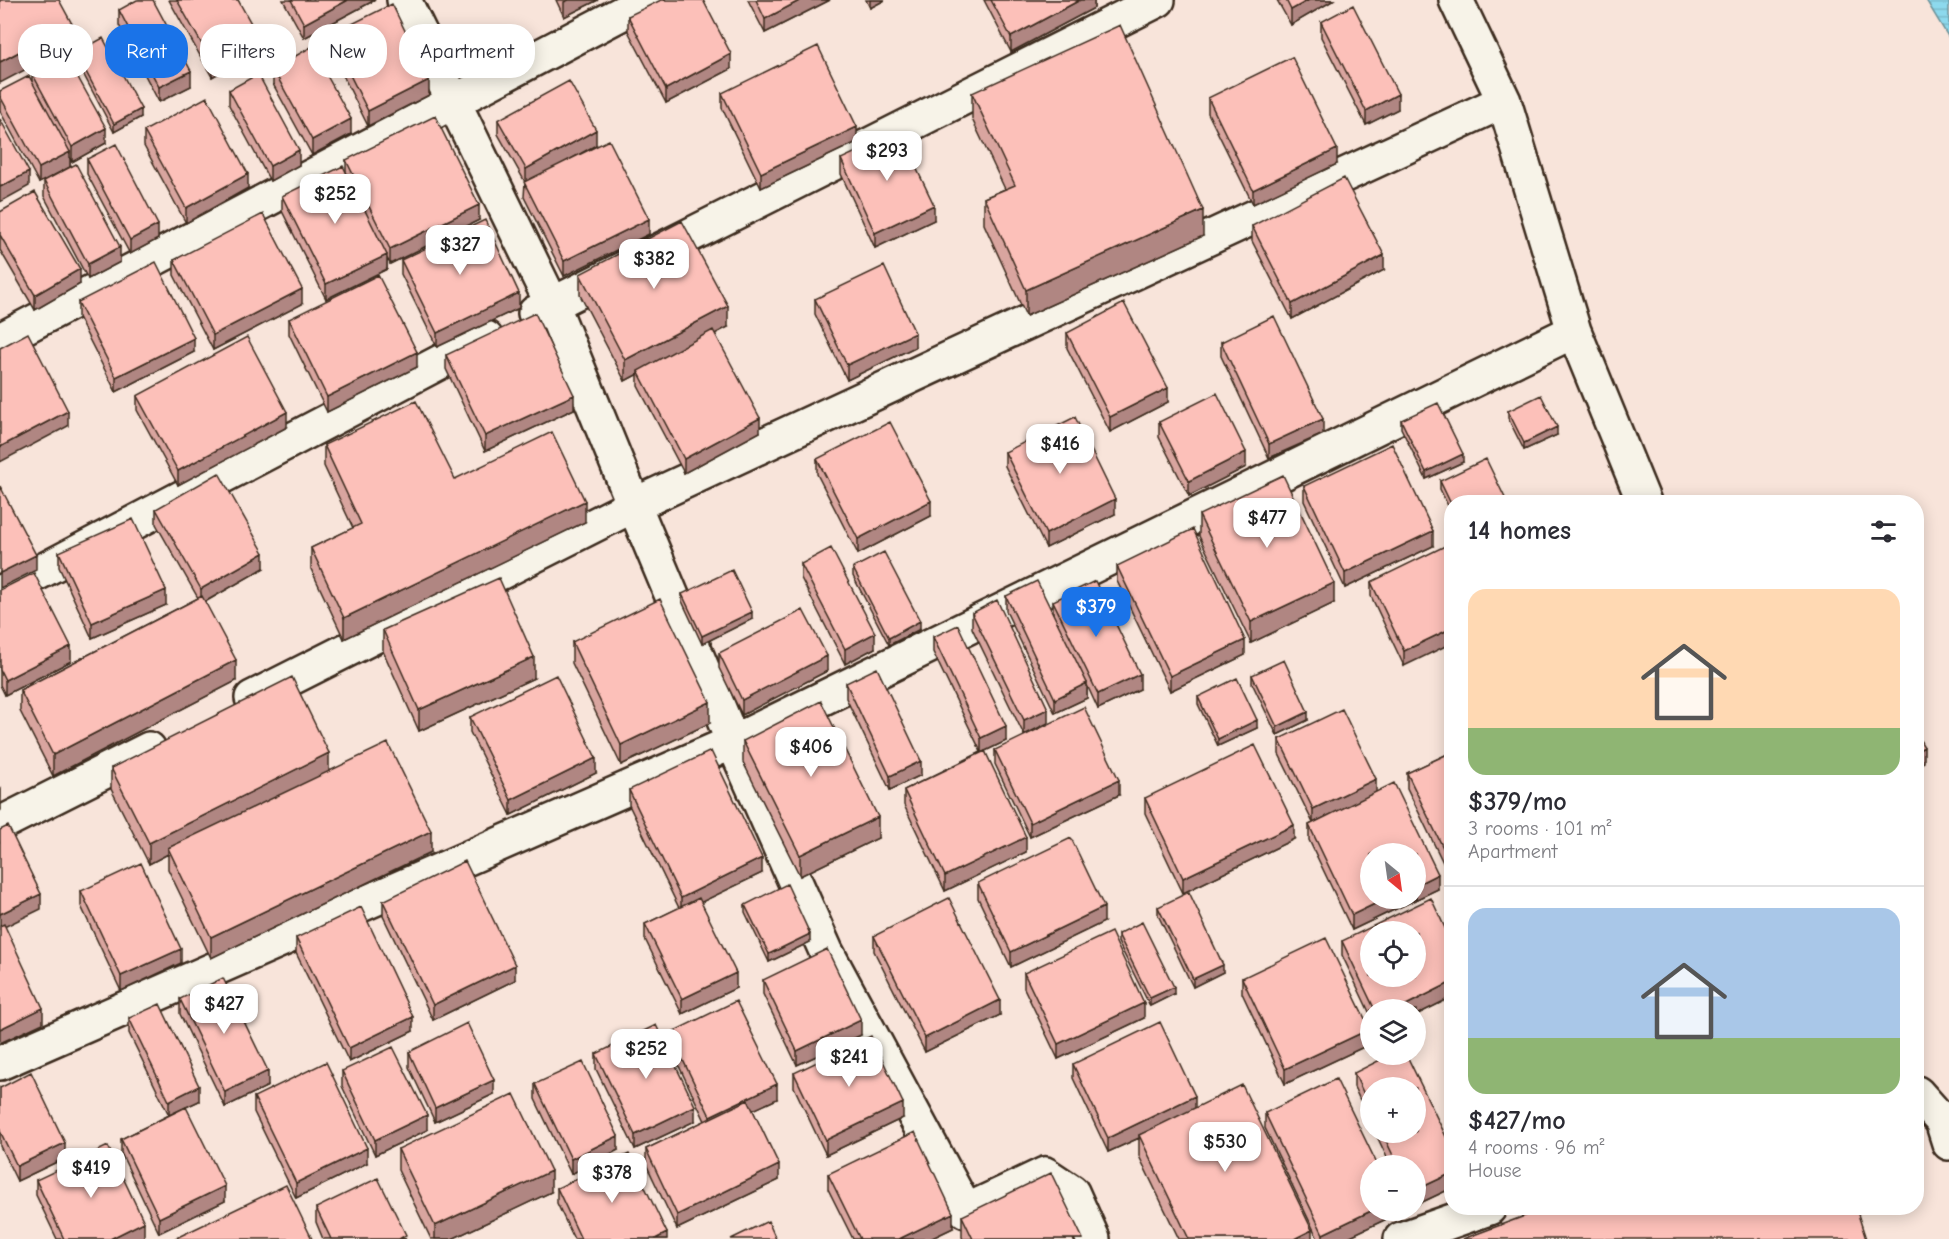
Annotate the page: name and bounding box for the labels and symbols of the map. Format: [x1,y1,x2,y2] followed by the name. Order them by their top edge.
[851,131,923,182] pin: $293
[299,174,371,225] pin: $252
[424,225,496,276] pin: $327
[618,239,690,290] pin: $382
[1024,424,1096,475] pin: $416
[1231,498,1303,549] pin: $477
[1060,587,1132,638] pin: $379
[775,727,847,778] pin: $406
[1360,843,1426,909] north arrow
[188,984,260,1035] pin: $427
[610,1029,682,1080] pin: $252
[813,1037,885,1088] pin: $241
[1189,1122,1261,1173] pin: $530
[55,1148,127,1199] pin: $419
[576,1153,648,1204] pin: $378

